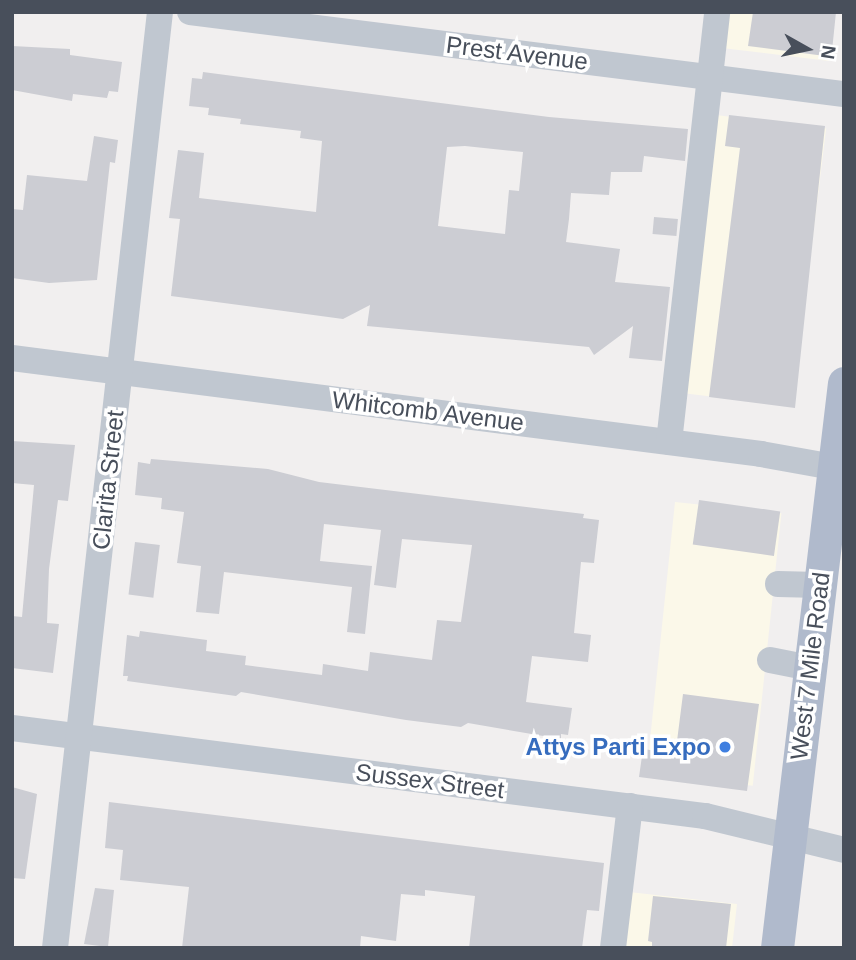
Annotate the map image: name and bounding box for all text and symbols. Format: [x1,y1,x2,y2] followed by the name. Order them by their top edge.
[772,14,842,84] north arrow
[444,30,590,76] street label: Prest Avenue
[817,44,840,61] text: N
[330,385,526,437] street label: Whitcomb Avenue
[86,409,130,551] street label: Clarita Street
[784,570,836,762] street label: West 7 Mile Road
[526,733,711,761] place label: Attys Parti Expo
[717,739,733,755] marker: Attys Parti Expo
[354,758,506,804] street label: Sussex Street

